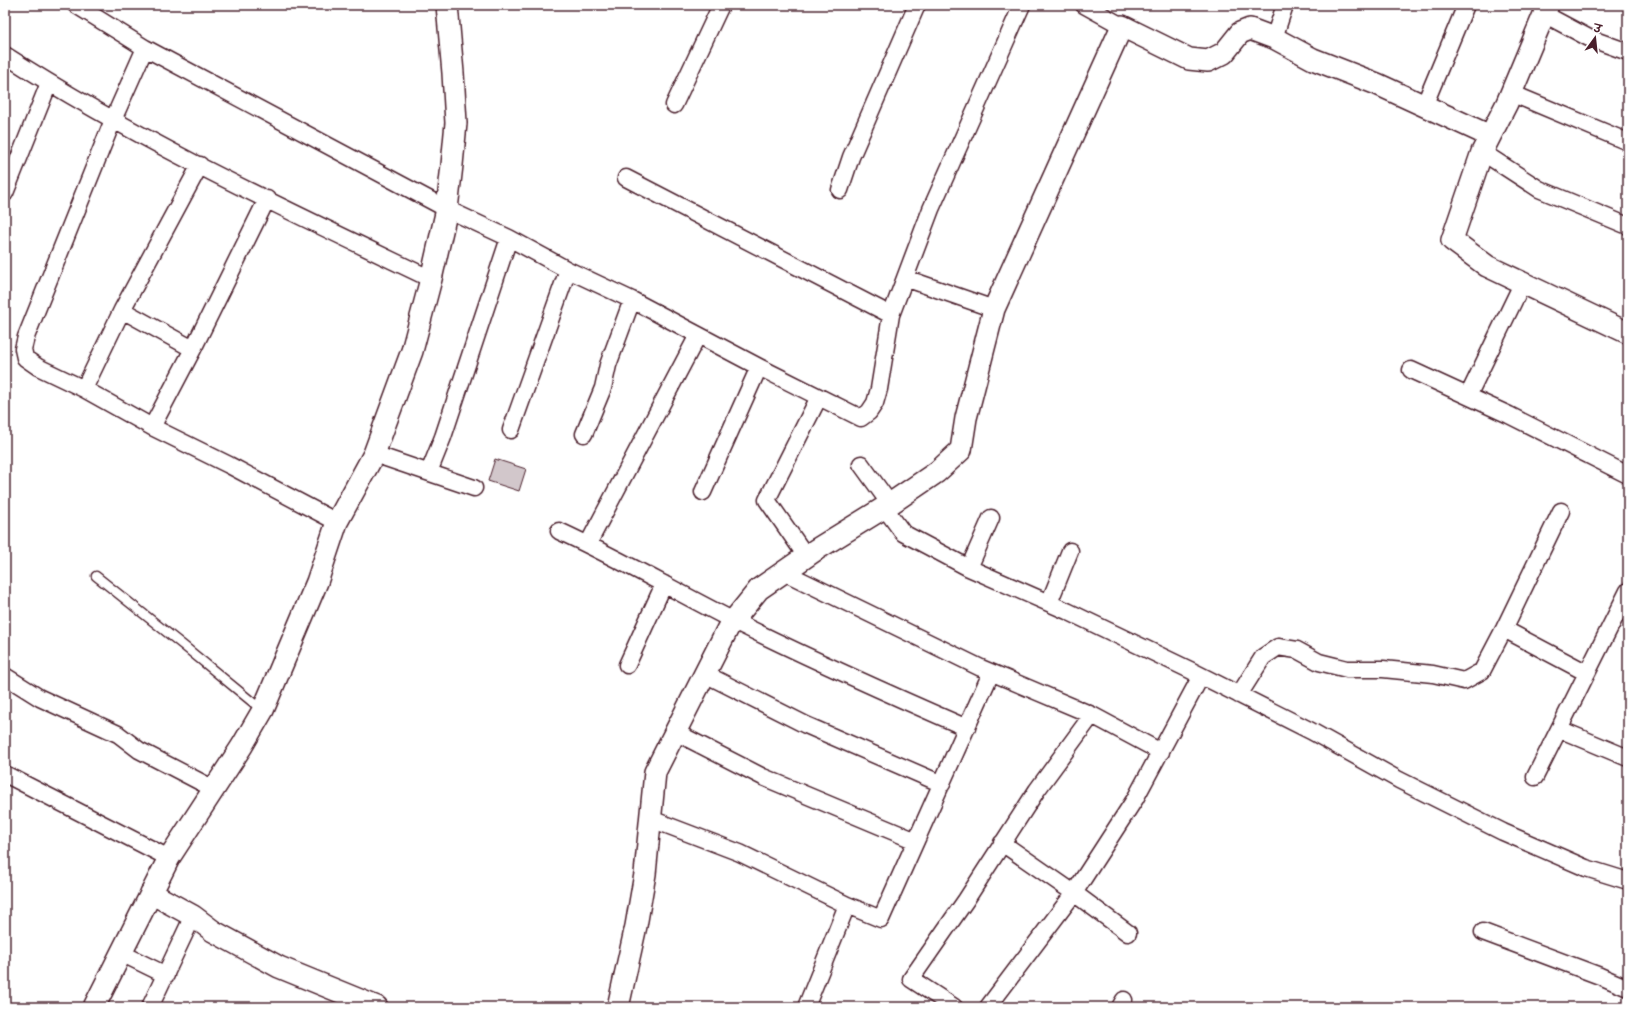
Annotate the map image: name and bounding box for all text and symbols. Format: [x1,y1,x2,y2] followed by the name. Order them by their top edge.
[1575,18,1615,58] north arrow
[1591,20,1605,36] text: उ

